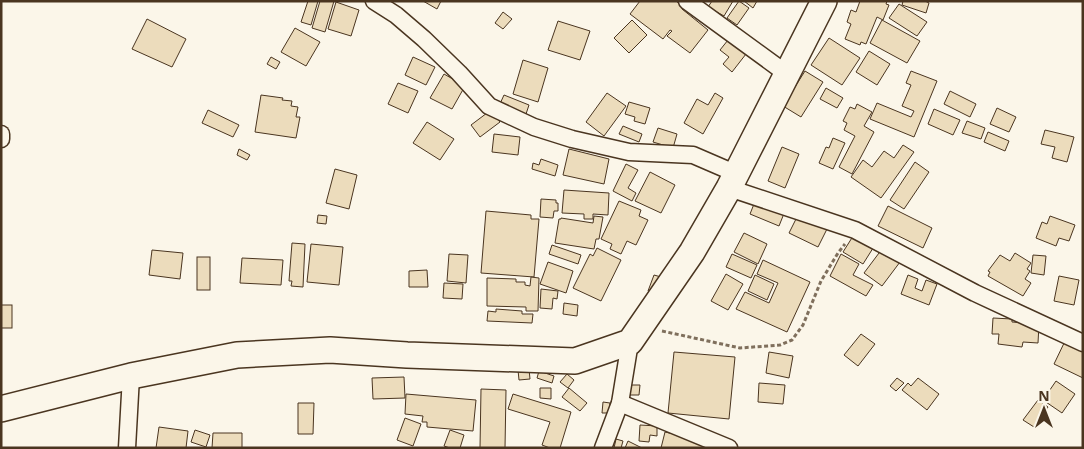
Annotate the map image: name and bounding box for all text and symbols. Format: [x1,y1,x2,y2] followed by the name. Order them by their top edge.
[1019,384,1069,434] north arrow
[1038,386,1050,405] text: N

